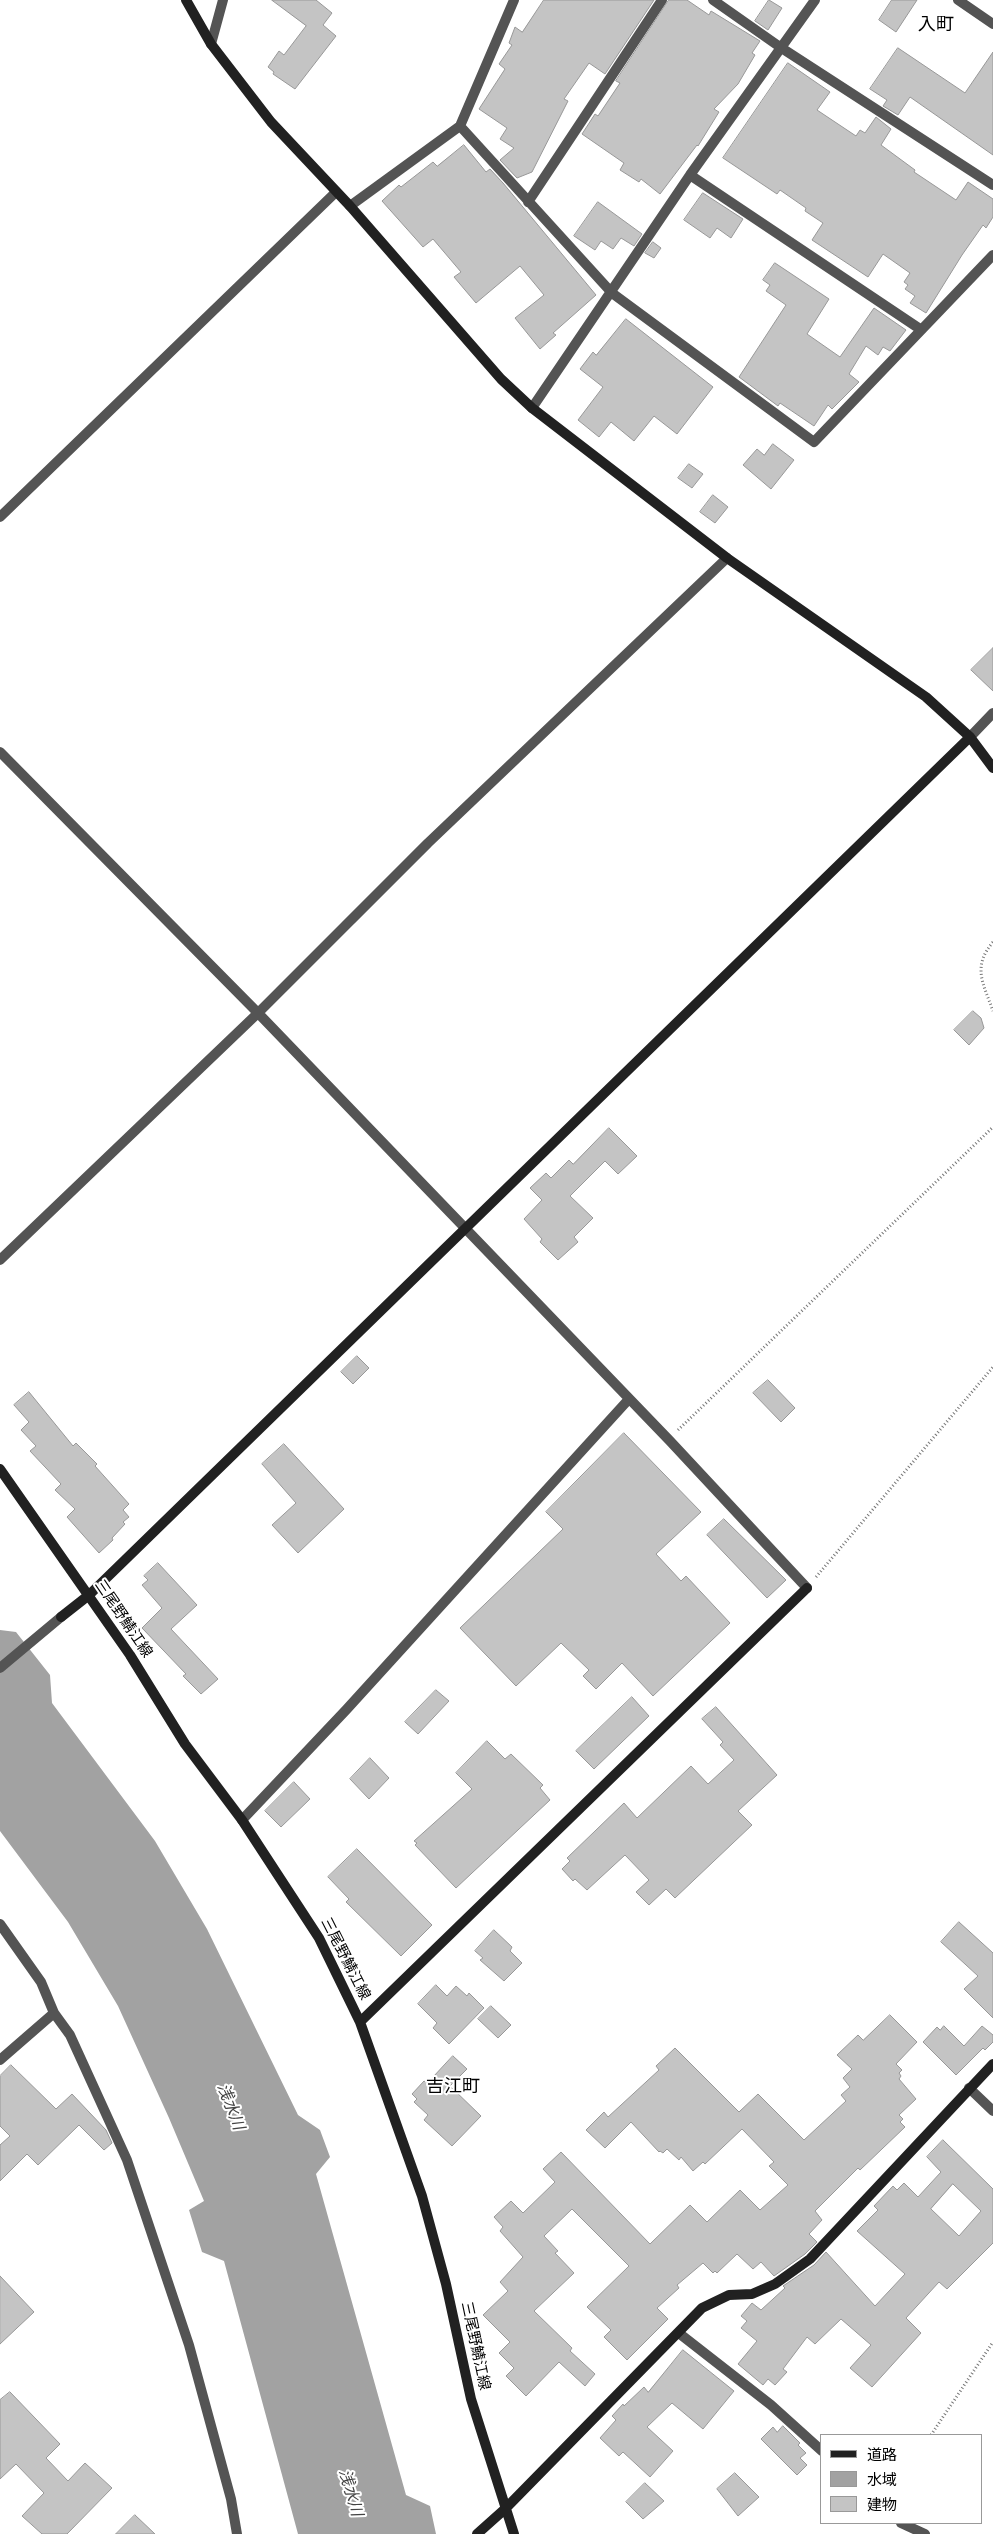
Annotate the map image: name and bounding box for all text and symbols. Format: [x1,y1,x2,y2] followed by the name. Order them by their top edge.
[918,14,954,36] district label: 入町
[90,1577,156,1661] street label: 三尾野鯖江線
[317,1915,373,2003] street label: 三尾野鯖江線
[426,2076,480,2098] district label: 吉江町
[212,2081,248,2133] water label: 浅水川
[457,2300,493,2392] street label: 三尾野鯖江線
[820,2434,983,2524] legend
[867,2445,897,2465] text: 道路
[334,2467,366,2519] water label: 浅水川
[867,2470,897,2490] text: 水域
[867,2495,897,2515] text: 建物

